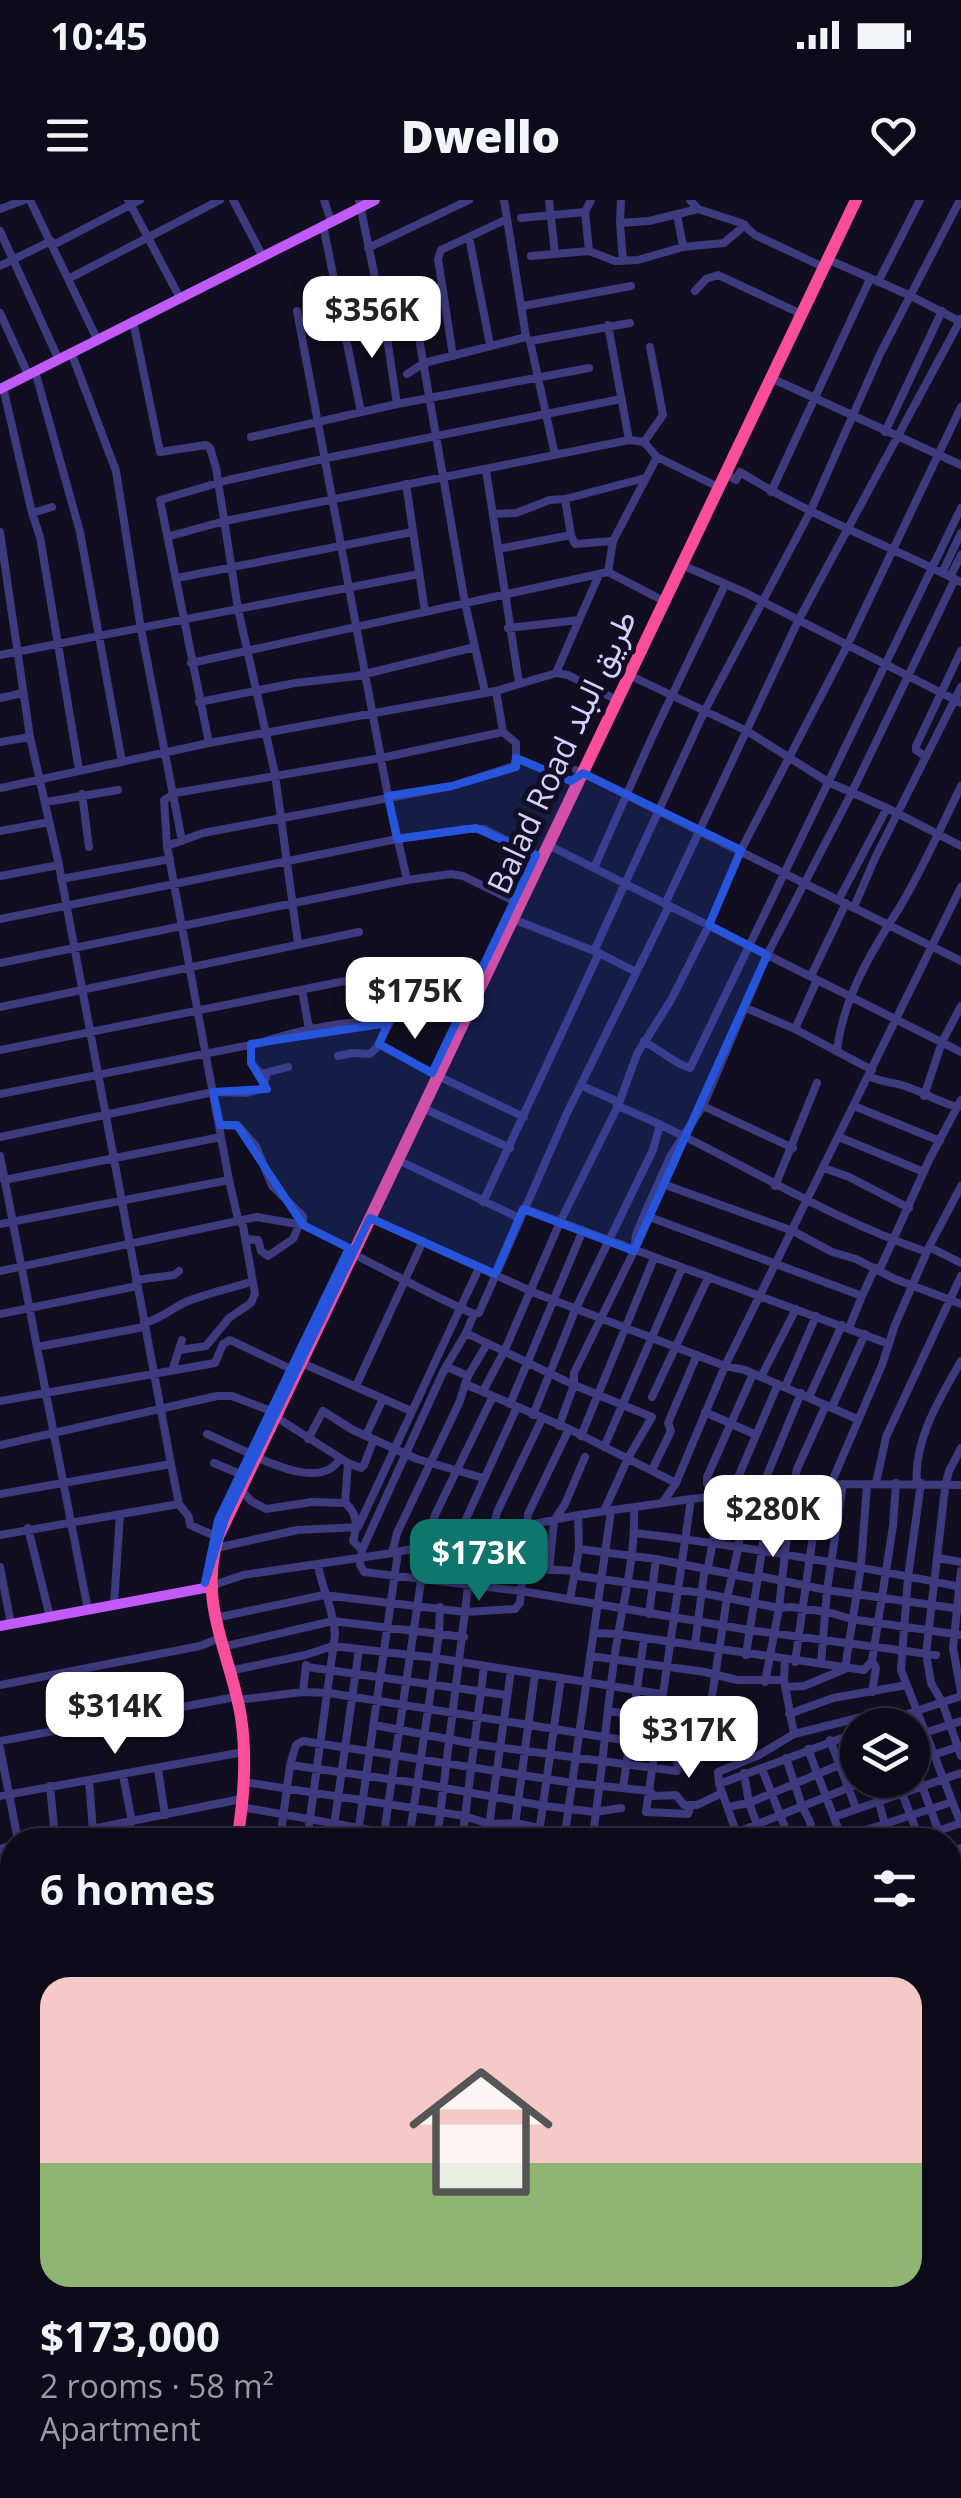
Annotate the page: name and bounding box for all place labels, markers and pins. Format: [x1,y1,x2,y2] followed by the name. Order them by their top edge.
[302,276,442,361] pin: $356K
[345,957,485,1042] pin: $175K
[703,1475,843,1560] pin: $280K
[409,1519,549,1604] pin: $173K
[45,1672,185,1757] pin: $314K
[619,1696,759,1781] pin: $317K

